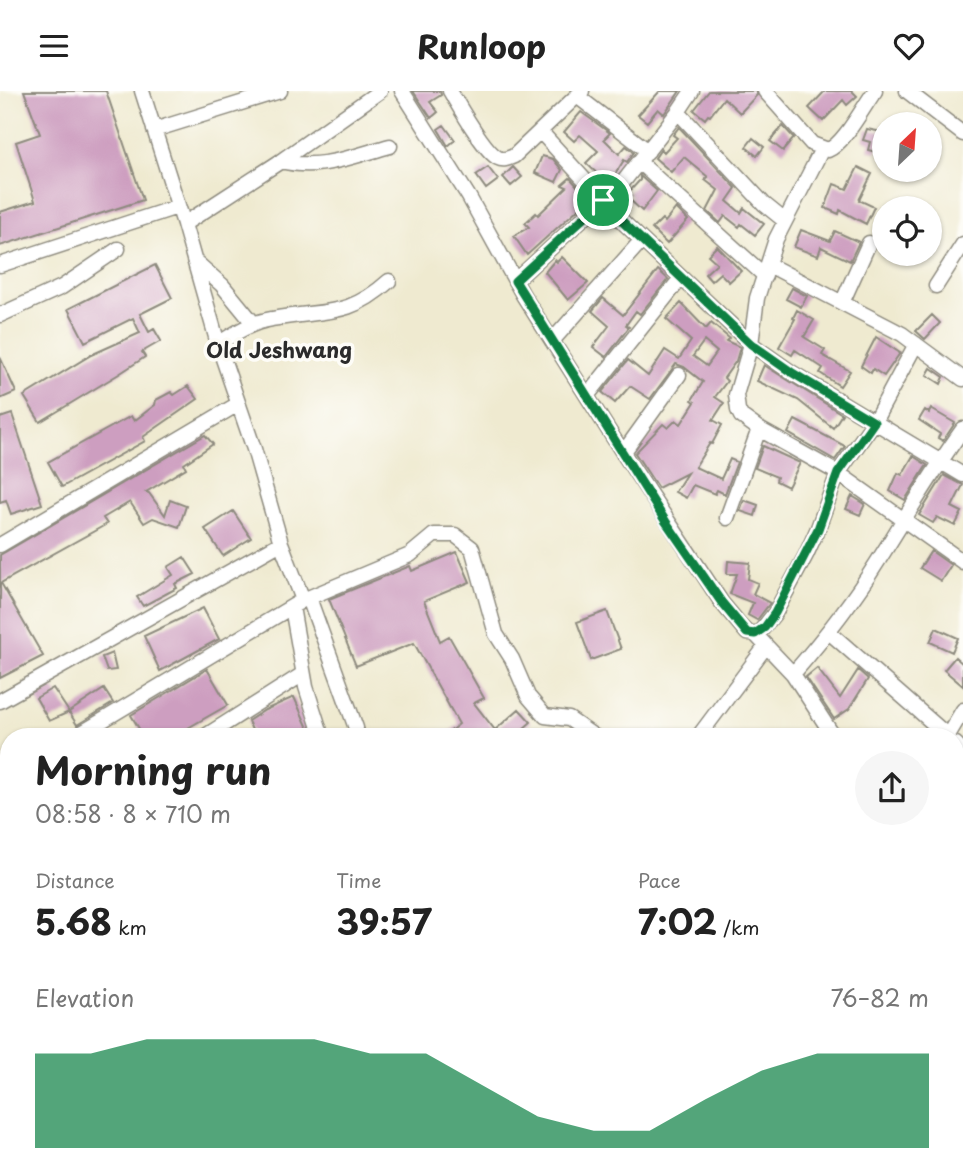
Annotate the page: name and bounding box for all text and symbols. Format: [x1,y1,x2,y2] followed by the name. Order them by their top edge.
[417,22,546,70] text: Runloop
[35,27,73,65] icon: menu
[890,27,928,65] icon: heart
[872,112,942,182] north arrow
[872,112,942,266] map controls
[573,170,633,230] pin
[584,181,622,219] icon: arrive
[872,196,942,266] button: locate
[206,333,352,365] district label: Old Jeshwang
[35,741,271,798] text: Morning run
[855,751,929,825] button: share
[35,796,231,831] text: 08:58 · 8 × 710 m
[35,866,115,894] text: Distance
[336,866,381,894] text: Time
[638,866,681,894] text: Pace
[35,894,112,947] text: 5.68
[336,894,432,947] text: 39:57
[638,894,717,947] text: 7:02
[112,913,147,941] text: km
[717,913,760,941] text: /km
[35,980,134,1015] text: Elevation
[830,980,929,1015] text: 76–82 m

